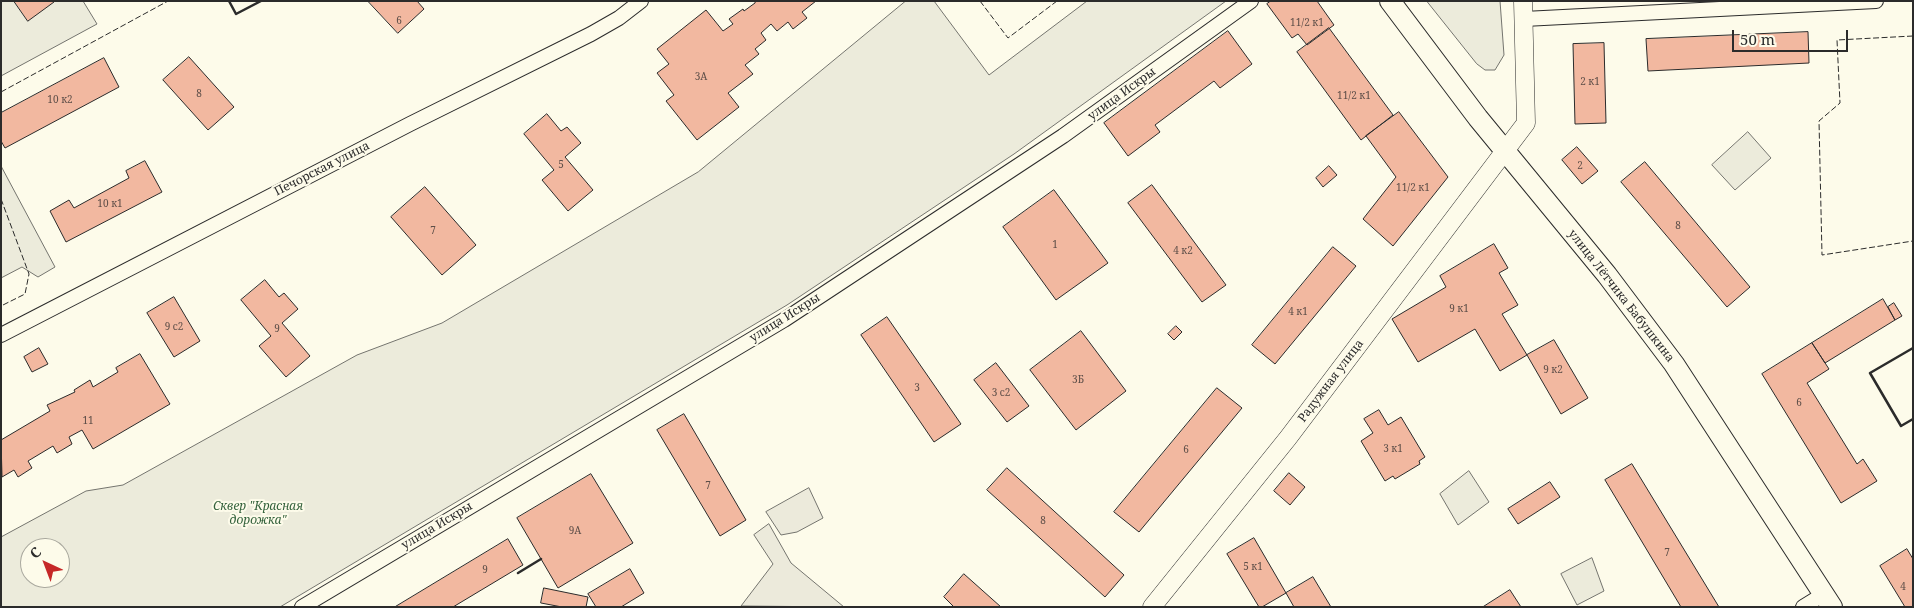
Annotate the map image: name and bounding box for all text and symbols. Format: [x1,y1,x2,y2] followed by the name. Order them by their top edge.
[396,15,402,27] house number: 6
[1290,17,1324,29] house number: 11/2 к1
[1734,20,1850,52] scale bar
[1740,29,1775,49] text: 50 m
[1085,65,1159,123] street label: улица Искры
[695,71,707,83] house number: 3А
[1580,76,1600,88] house number: 2 к1
[196,88,202,100] house number: 8
[1337,90,1371,102] house number: 11/2 к1
[47,94,73,106] house number: 10 к2
[272,139,372,199] street label: Печорская улица
[558,159,564,171] house number: 5
[1577,160,1583,172] house number: 2
[1396,182,1430,194] house number: 11/2 к1
[97,198,123,210] house number: 10 к1
[1675,220,1681,232] house number: 8
[430,225,436,237] house number: 7
[1565,227,1677,365] street label: улица Лётчика Бабушкина
[1052,239,1058,251] house number: 1
[1173,245,1193,257] house number: 4 к2
[747,291,823,345] street label: улица Искры
[1449,303,1469,315] house number: 9 к1
[1288,306,1308,318] house number: 4 к1
[165,321,183,333] house number: 9 с2
[274,323,280,335] house number: 9
[1295,337,1367,425] street label: Радужная улица
[1543,364,1563,376] house number: 9 к2
[1072,374,1084,386] house number: 3Б
[914,382,920,394] house number: 3
[992,387,1010,399] house number: 3 с2
[1796,397,1802,409] house number: 6
[82,415,94,427] house number: 11
[1383,443,1403,455] house number: 3 к1
[1183,444,1189,456] house number: 6
[705,480,711,492] house number: 7
[399,499,475,553] street label: улица Искры
[213,500,303,528] park label: Сквер "Красная дорожка"
[1040,515,1046,527] house number: 8
[569,525,581,537] house number: 9А
[20,538,70,588] north arrow
[25,542,45,562] text: С
[1664,547,1670,559] house number: 7
[1243,561,1263,573] house number: 5 к1
[482,564,488,576] house number: 9
[1900,581,1906,593] house number: 4

